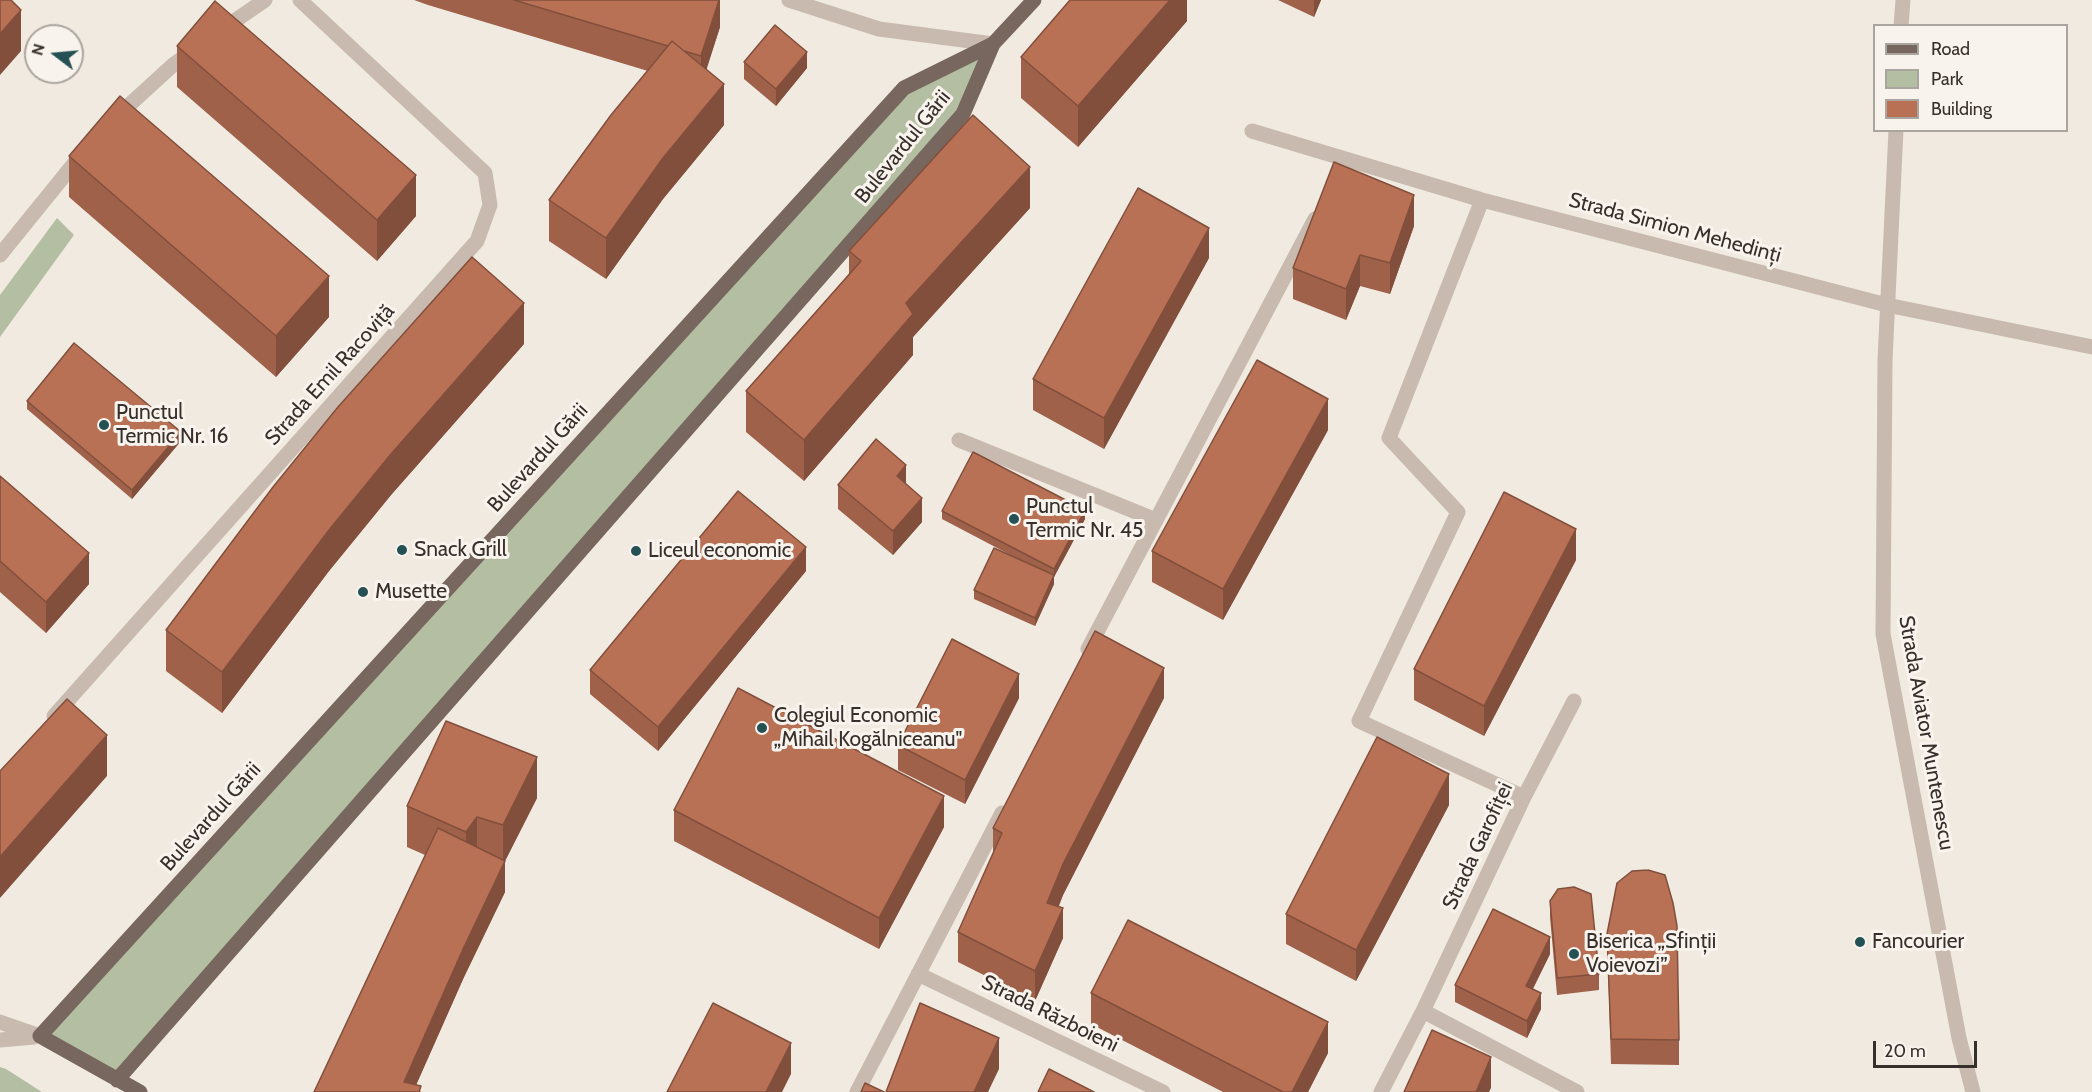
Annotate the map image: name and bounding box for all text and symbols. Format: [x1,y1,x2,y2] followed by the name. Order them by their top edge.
[24,24,84,84] north arrow
[1873,24,2068,132] legend
[1931,38,1970,60] text: Road
[27,41,49,58] text: N
[1931,68,1963,90] text: Park
[850,86,956,208] street label: Bulevardul Gării
[1931,98,1992,120] text: Building
[1566,188,1784,268] street label: Strada Simion Mehedinți
[260,299,400,451] street label: Strada Emil Racoviță
[483,398,593,518] street label: Bulevardul Gării
[116,400,229,450] place label: Punctul Termic Nr. 16
[97,418,111,432] marker: Punctul Termic Nr. 16
[1026,494,1143,544] place label: Punctul Termic Nr. 45
[1007,512,1021,526] marker: Punctul Termic Nr. 45
[414,537,507,563] place label: Snack Grill
[648,538,791,564] place label: Liceul economic
[395,543,409,557] marker: Snack Grill
[629,544,643,558] marker: Liceul economic
[375,579,447,605] place label: Musette
[356,585,370,599] marker: Musette
[1893,614,1959,852] street label: Strada Aviator Muntenescu
[774,703,962,753] place label: Colegiul Economic „Mihail Kogălniceanu"
[755,721,769,735] marker: Colegiul Economic „Mihail Kogălniceanu"
[156,757,266,877] street label: Bulevardul Gării
[1437,778,1519,914] street label: Strada Garofiței
[1586,929,1716,979] place label: Biserica „Sfinții Voievozi”
[1872,929,1964,955] place label: Fancourier
[1853,935,1867,949] marker: Fancourier
[1567,947,1581,961] marker: Biserica „Sfinții Voievozi”
[977,970,1123,1058] street label: Strada Războieni
[1876,1029,1980,1067] scale bar
[1884,1040,1926,1062] text: 20 m

